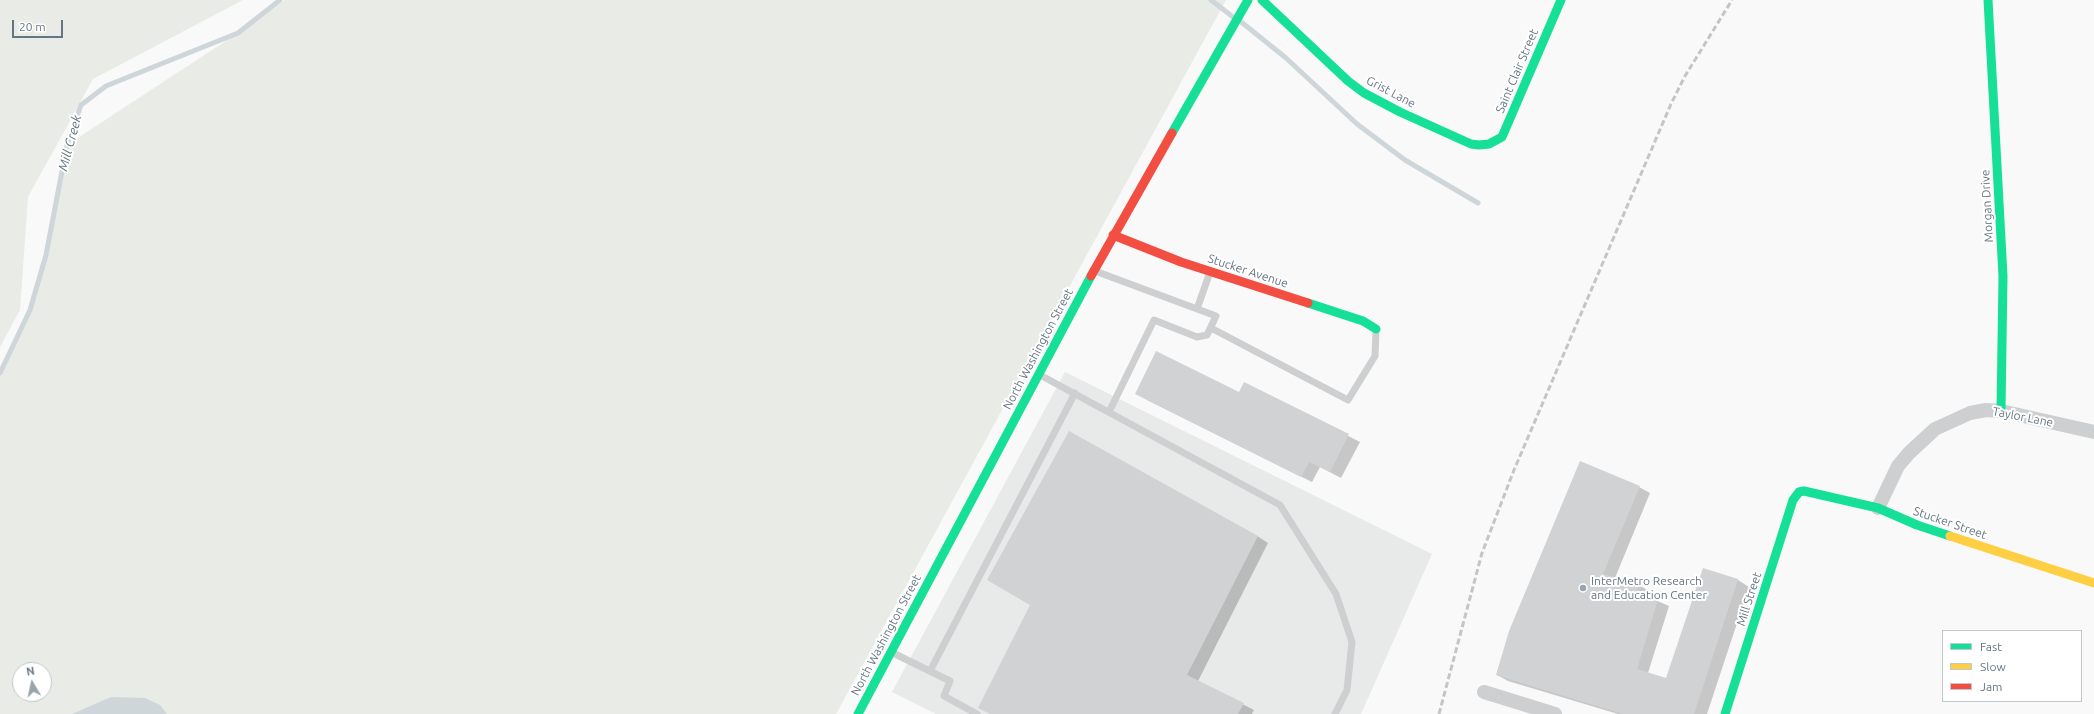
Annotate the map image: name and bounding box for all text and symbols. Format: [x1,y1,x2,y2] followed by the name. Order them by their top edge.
[14,12,65,38] scale bar
[19,20,46,33] text: 20 m
[1493,27,1541,115] street label: Saint Clair Street
[1364,73,1418,111] street label: Grist Lane
[55,113,85,173] water label: Mill Creek
[1978,169,1996,243] street label: Morgan Drive
[1206,251,1290,291] street label: Stucker Avenue
[1000,286,1076,412] street label: North Washington Street
[1992,404,2054,430] street label: Taylor Lane
[1911,504,1989,542] street label: Stucker Street
[1734,570,1764,628] street label: Mill Street
[848,572,924,698] street label: North Washington Street
[1591,574,1707,602] place label: InterMetro Research and Education Center
[1578,583,1588,593] marker: InterMetro Research and Education Center
[1942,630,2082,702] legend
[1980,640,2002,653] text: Fast
[1980,660,2006,673] text: Slow
[12,662,52,702] north arrow
[25,665,35,678] text: N
[1980,680,2002,693] text: Jam

